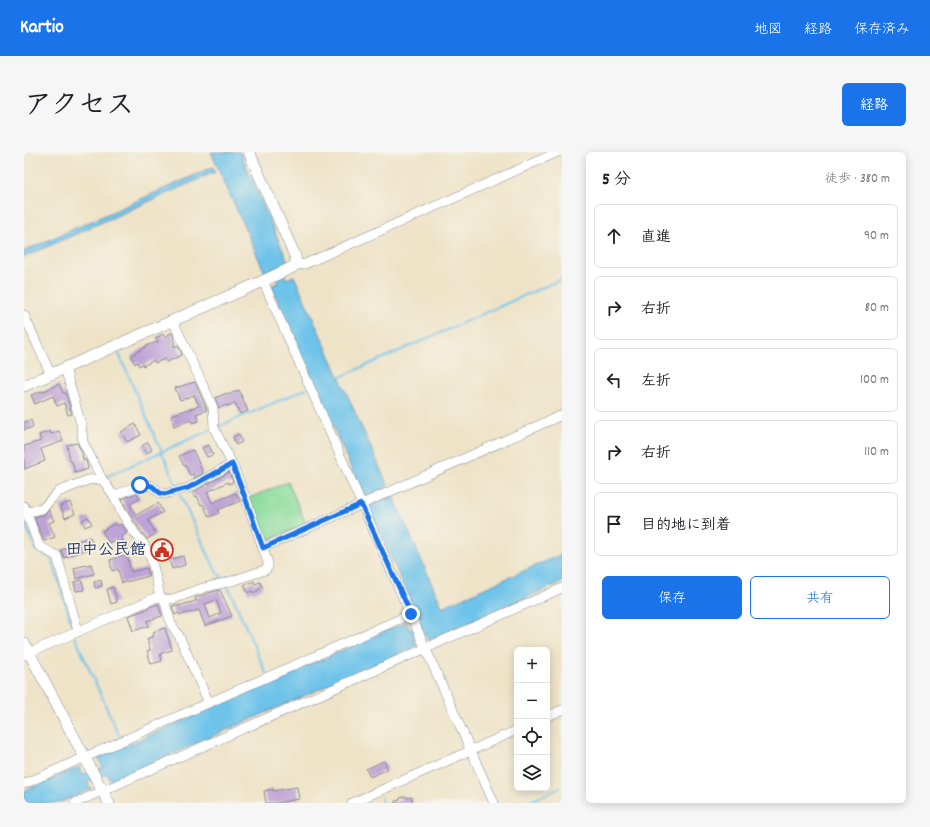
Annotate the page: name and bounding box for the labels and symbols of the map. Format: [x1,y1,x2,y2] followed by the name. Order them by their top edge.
[131,476,149,494] route start
[149,537,175,563] public building icon: 田中公民館
[66,539,146,562] place label: 田中公民館
[402,605,420,623] route end

